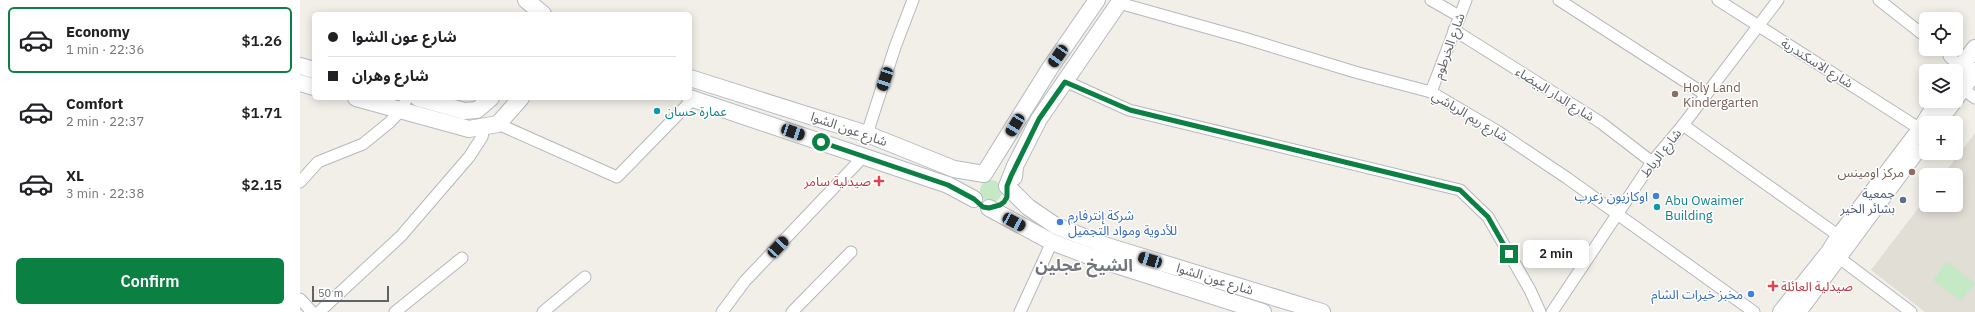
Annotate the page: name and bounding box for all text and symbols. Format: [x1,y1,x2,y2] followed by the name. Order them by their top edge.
[1429,11,1471,82] street label: شارع الخرطوم
[1919,12,1963,212] map controls
[1919,12,1963,56] button: locate
[18,22,54,58] icon: car
[66,22,130,41] text: Economy
[352,27,457,46] text: شارع عون الشوا
[242,31,282,50] text: $1.26
[1777,34,1856,94] street label: شارع الاسكندرية
[66,41,144,58] text: 1 min · 22:36
[1046,43,1070,69] car
[1511,63,1598,127] street label: شارع الدار البيضاء
[1919,64,1963,108] button: layers
[352,66,429,85] text: شارع وهران
[876,66,894,92] car
[1683,79,1759,111] place label: Holy Land Kindergarten
[1428,87,1511,147] street label: شارع ريم الرياشي
[1670,89,1680,99] marker: Holy Land Kindergarten
[18,94,54,130] icon: car
[66,94,123,113] text: Comfort
[242,103,282,122] text: $1.71
[665,103,727,120] place label: عمارة حسان
[652,106,662,116] marker: عمارة حسان
[808,108,889,152] street label: شارع عون الشوا
[1004,112,1026,138] car
[66,113,144,130] text: 2 min · 22:37
[1919,116,1963,160] button: +
[780,122,806,142] car
[1637,125,1687,182] street label: شارع الرباط
[812,133,830,151] route start
[1837,164,1904,181] place label: مركز اومينس
[18,166,54,202] icon: car
[66,166,84,185] text: XL
[1907,167,1917,177] marker: مركز اومينس
[1919,168,1963,212] button: −
[803,173,871,190] place label: صيدلية سامر
[242,175,282,194] text: $2.15
[874,176,884,186] marker: صيدلية سامر
[66,185,144,202] text: 3 min · 22:38
[1839,185,1895,217] place label: جمعية بشائر الخير
[1575,188,1648,205] place label: اوكازيون زعرب
[1651,191,1661,201] marker: اوكازيون زعرب
[1665,192,1744,224] place label: Abu Owaimer Building
[1898,195,1908,205] marker: جمعية بشائر الخير
[1652,202,1662,212] marker: Abu Owaimer Building
[1068,207,1177,239] place label: شركة إنترفارم للأدوية ومواد التجميل
[1001,211,1027,233] car
[1055,217,1065,227] marker: شركة إنترفارم للأدوية ومواد التجميل
[765,234,791,260] car
[1523,240,1589,268] callout: 2 min
[1500,245,1518,263] route end
[1539,245,1573,262] text: 2 min
[1137,251,1163,269] car
[1035,254,1133,278] district label: الشيخ عجلين
[16,258,284,304] button: Confirm
[1174,259,1256,301] street label: شارع عون الشوا
[1781,278,1853,295] place label: صيدلية العائلة
[1768,281,1778,291] marker: صيدلية العائلة
[312,284,389,303] scale bar
[318,286,343,300] text: 50 m
[1651,286,1743,304] place label: مخبز خيرات الشام
[1746,289,1756,299] marker: مخبز خيرات الشام

